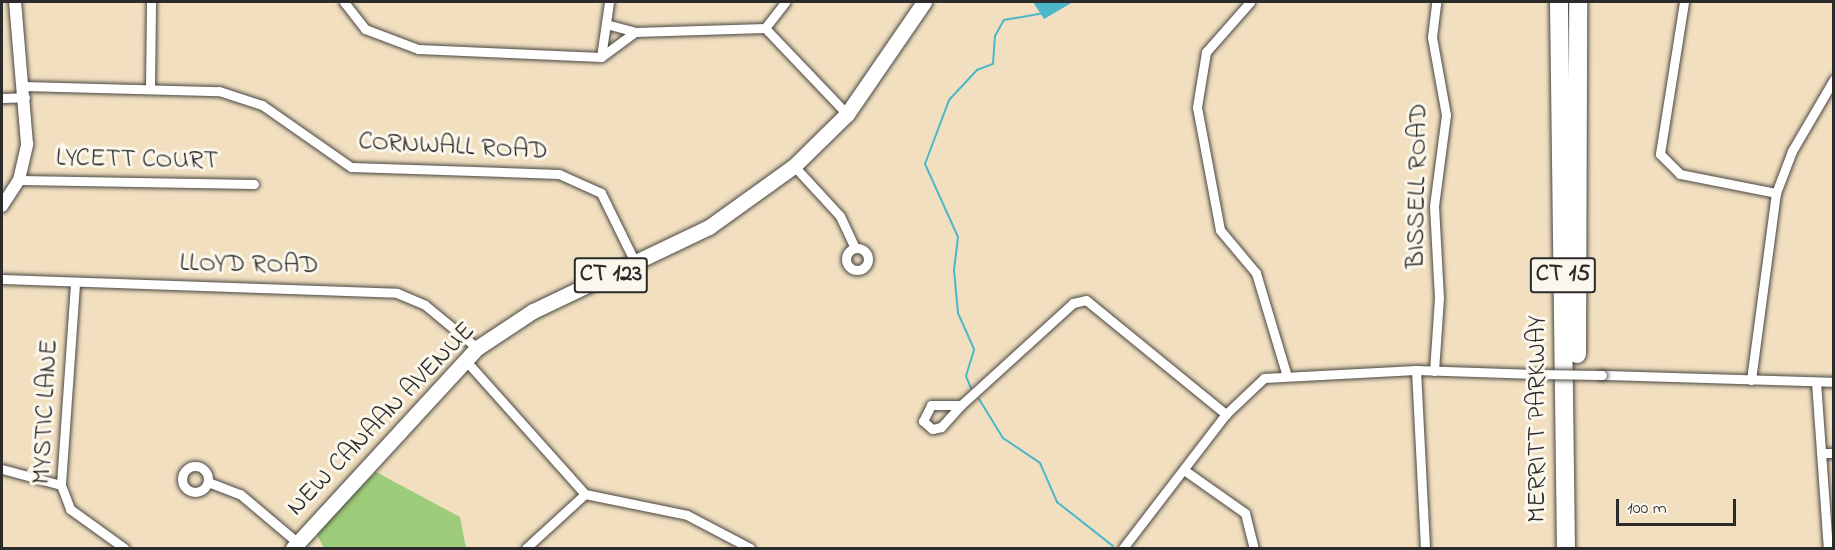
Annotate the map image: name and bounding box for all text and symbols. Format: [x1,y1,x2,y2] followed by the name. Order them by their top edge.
[1402,103,1436,269] street label: BISSELL ROAD
[357,127,549,169] street label: CORNWALL ROAD
[56,144,218,178] street label: LYCETT COURT
[179,249,319,283] street label: LLOYD ROAD
[574,254,648,296] road number: CT 123
[1528,254,1598,296] road number: CT 15
[1523,315,1555,523] street label: MERRITT PARKWAY
[281,317,483,523] street label: NEW CANAAN AVENUE
[28,339,66,485] street label: MYSTIC LANE
[1619,487,1739,525] scale bar
[1627,496,1667,522] text: 100 m

